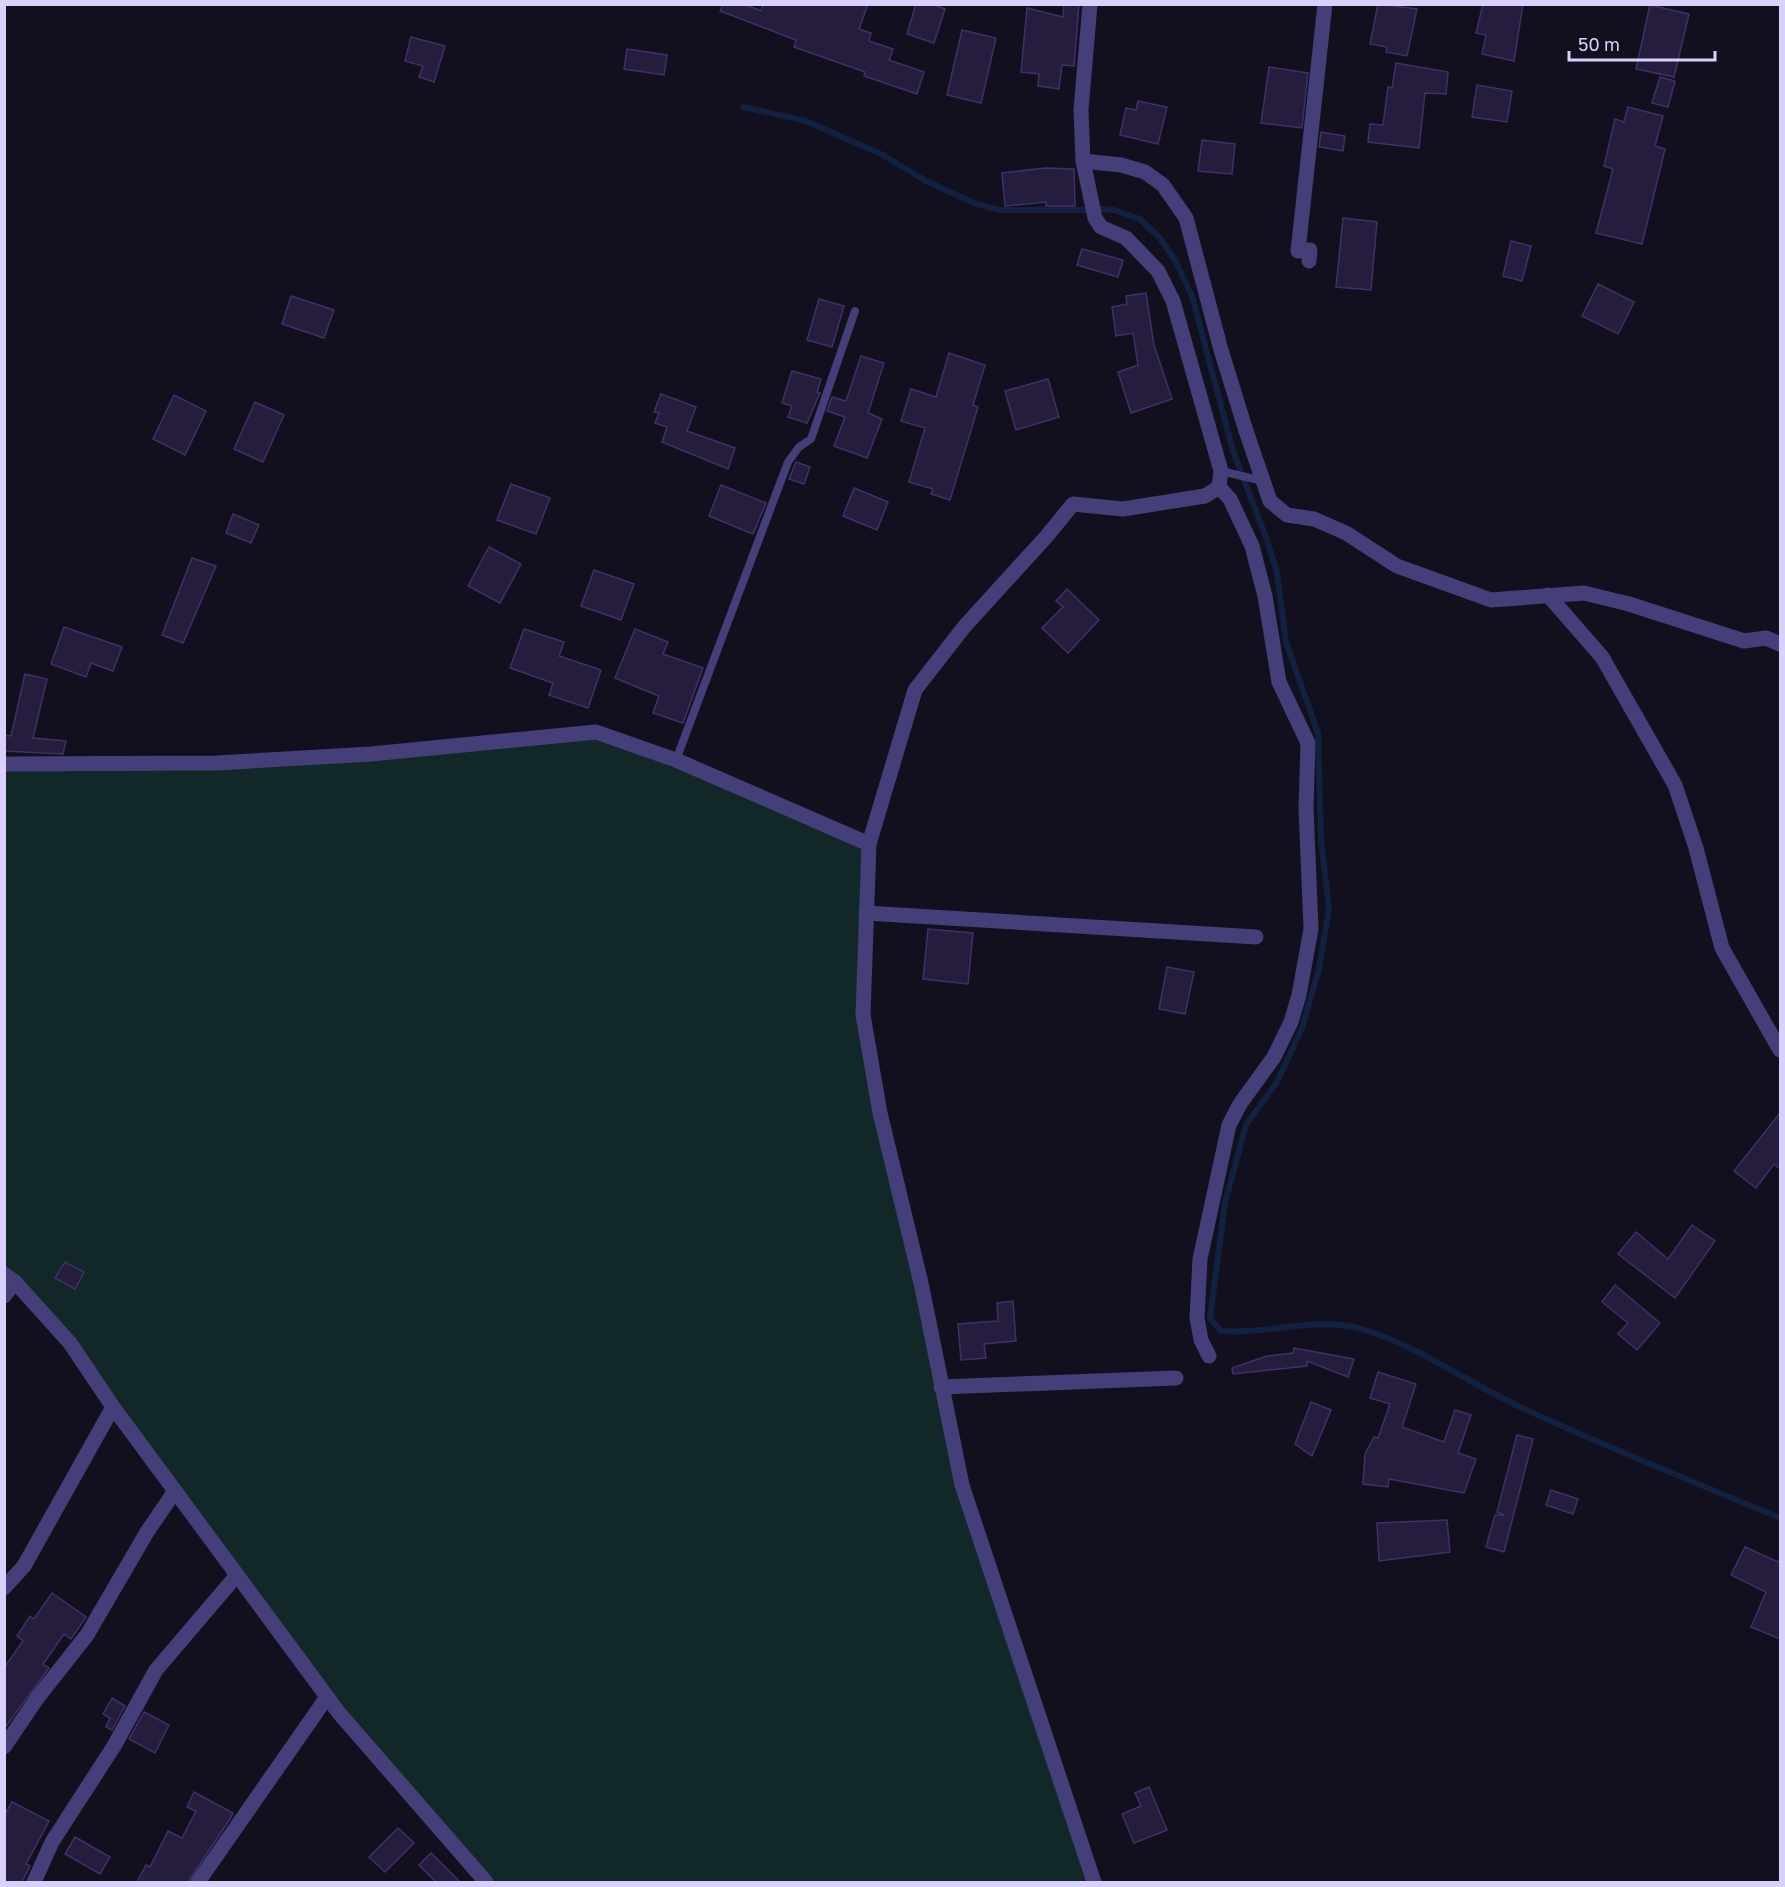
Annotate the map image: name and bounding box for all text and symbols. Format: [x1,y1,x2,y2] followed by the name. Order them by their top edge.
[1569,24,1714,62] scale bar
[1578,33,1620,55] text: 50 m

